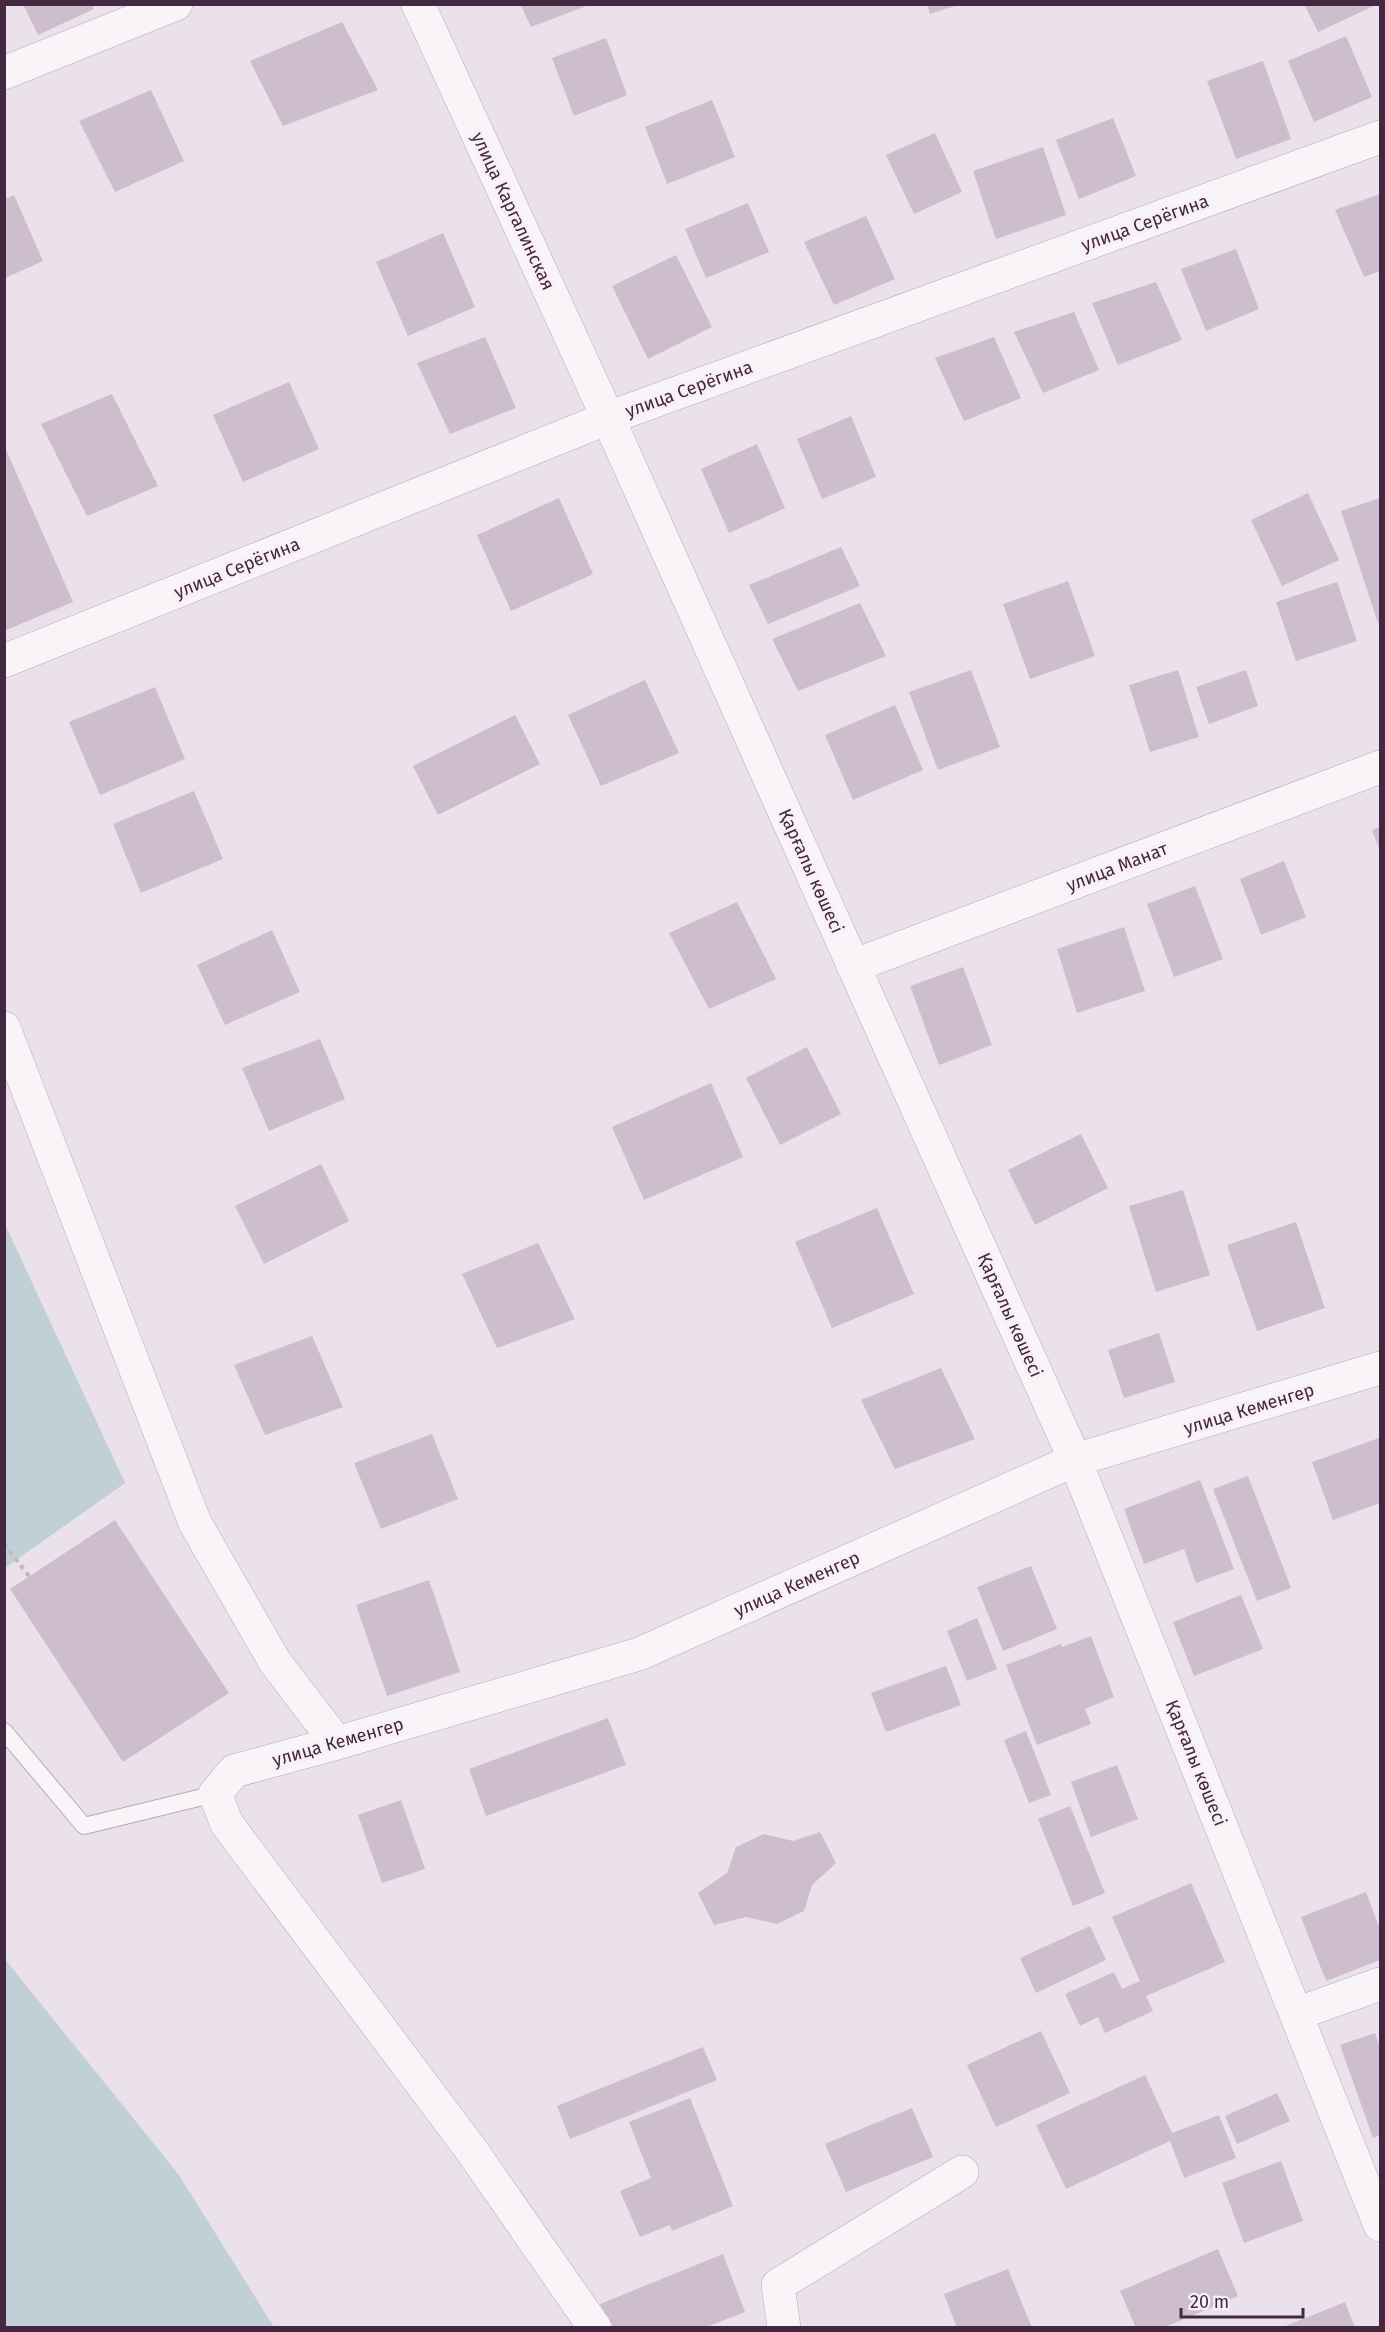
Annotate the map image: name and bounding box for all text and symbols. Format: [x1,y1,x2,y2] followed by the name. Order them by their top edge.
[467,128,559,294] street label: улица Каргалинская
[1078,190,1212,256] street label: улица Серёгина
[622,356,756,422] street label: улица Серёгина
[171,533,303,603] street label: улица Серёгина
[774,805,848,937] street label: Қарғалы көшесі
[1063,837,1172,896] street label: улица Манат
[973,1249,1047,1381] street label: Қарғалы көшесі
[1181,1379,1317,1439] street label: улица Кеменгер
[731,1546,863,1622] street label: улица Кеменгер
[1161,1697,1231,1829] street label: Қарғалы көшесі
[270,1713,406,1771] street label: улица Кеменгер
[1181,2281,1302,2319] scale bar
[1190,2291,1229,2313] text: 20 m

